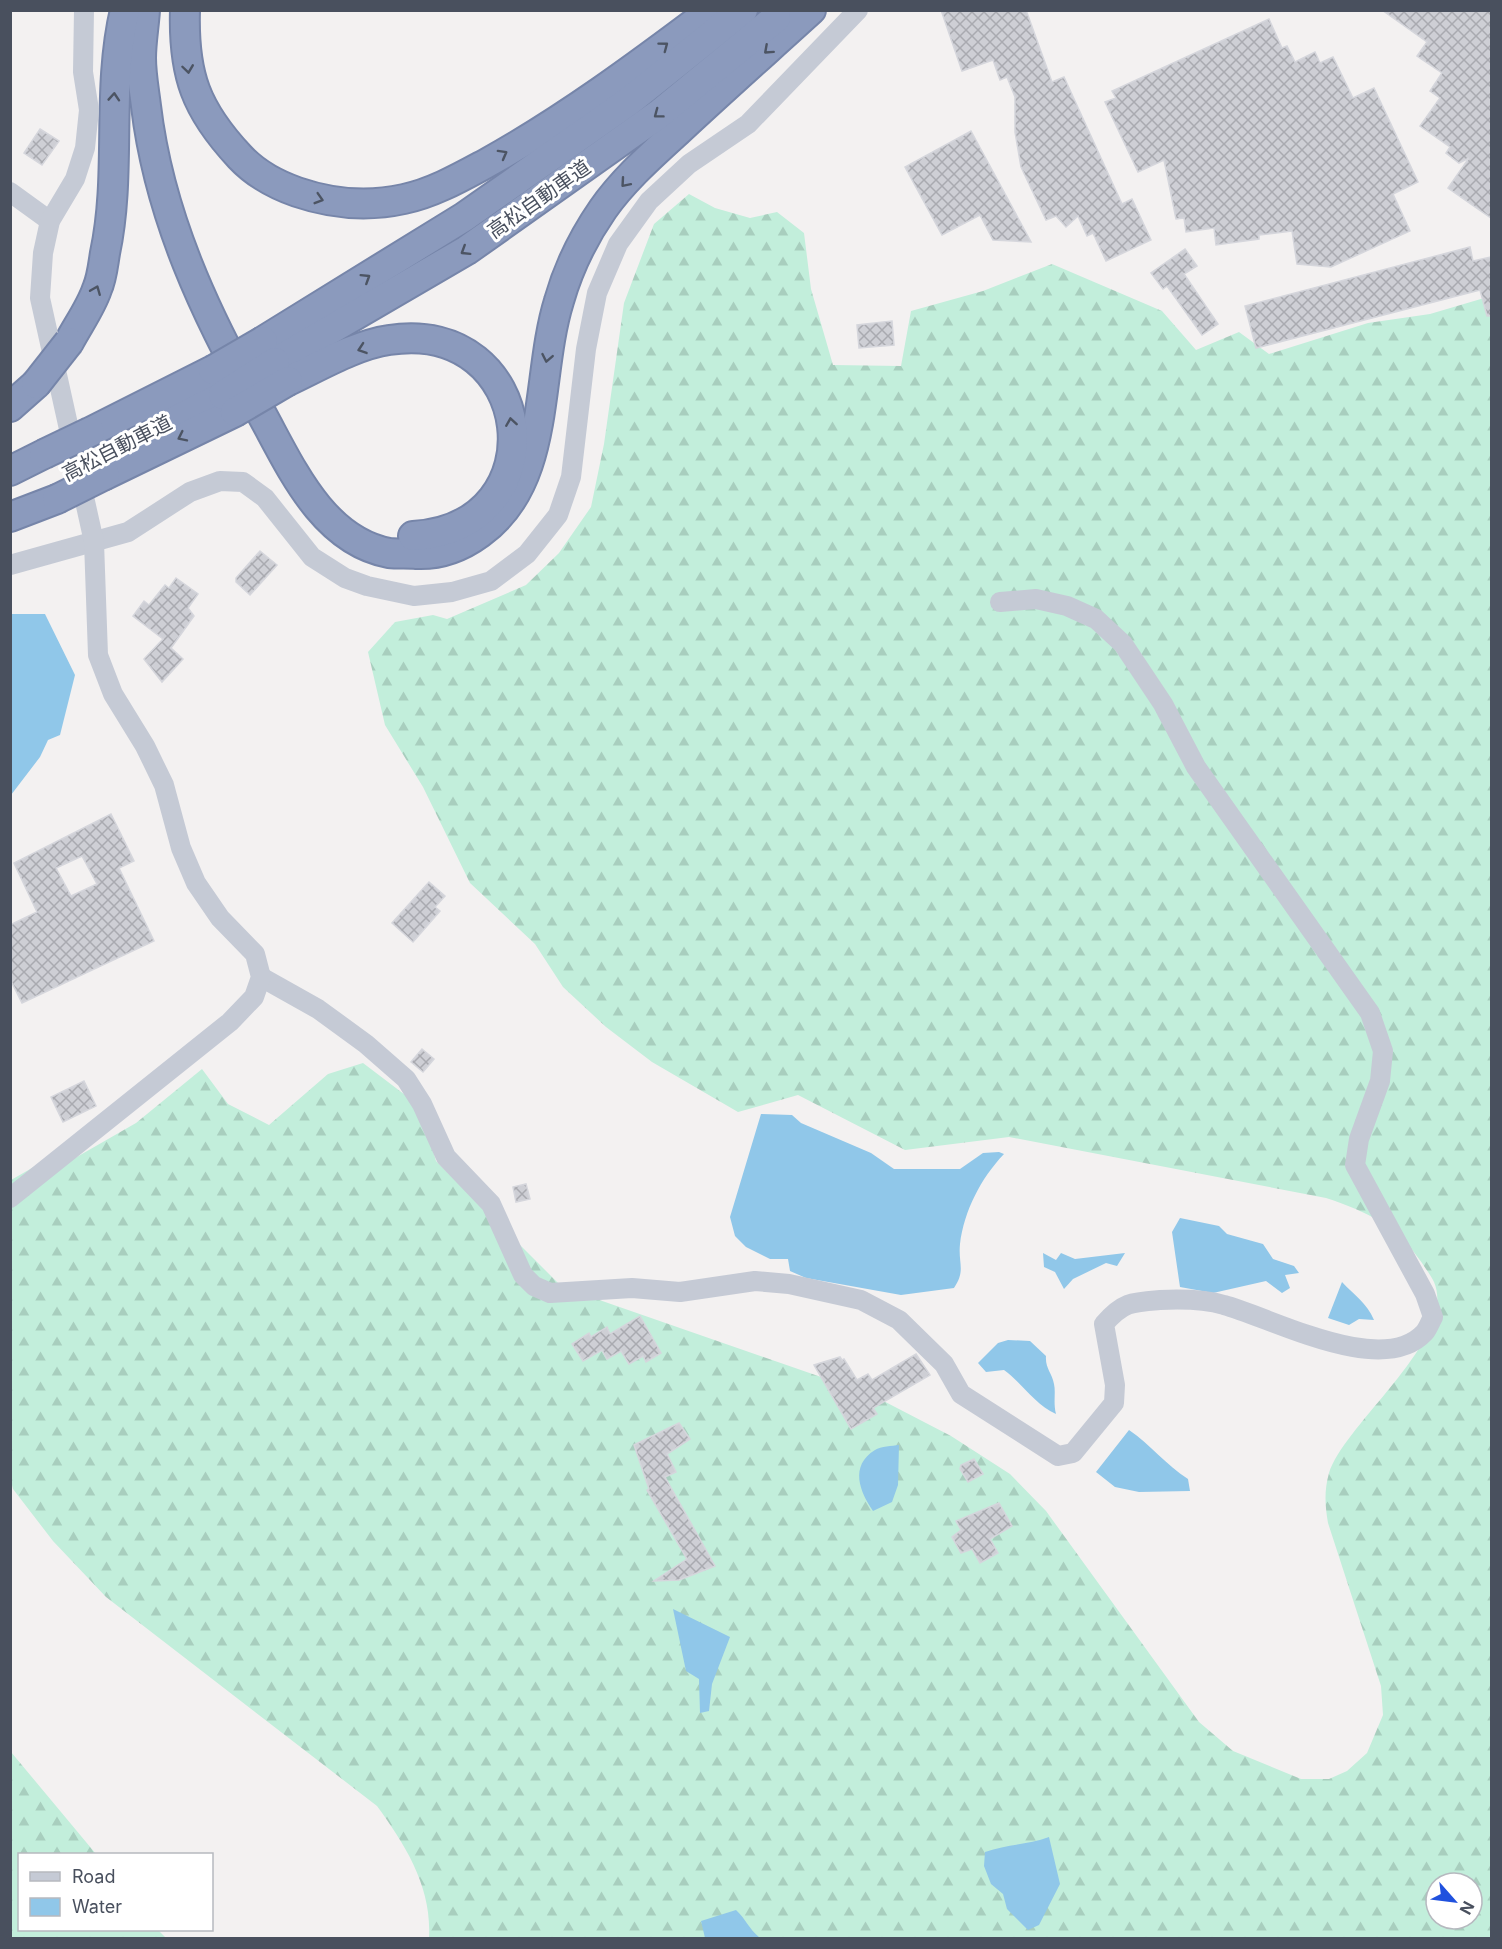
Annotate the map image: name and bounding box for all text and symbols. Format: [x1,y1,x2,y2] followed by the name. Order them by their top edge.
[658,42,669,53] one-way arrow
[764,43,775,54] one-way arrow
[182,64,194,73] one-way arrow
[107,93,120,102] one-way arrow
[654,107,665,118] one-way arrow
[496,150,507,161] one-way arrow
[483,155,595,243] street label: 高松自動車道
[622,176,633,187] one-way arrow
[313,192,324,204] one-way arrow
[461,244,471,256] one-way arrow
[360,273,370,285] one-way arrow
[88,285,101,296] one-way arrow
[357,341,368,354] one-way arrow
[541,352,554,362] one-way arrow
[58,410,176,486] street label: 高松自動車道
[505,417,518,427] one-way arrow
[177,430,188,442] one-way arrow
[18,1853,213,1931] legend
[72,1866,115,1887] text: Road
[1424,1871,1484,1931] north arrow
[72,1896,122,1917] text: Water
[1456,1898,1479,1918] text: N

